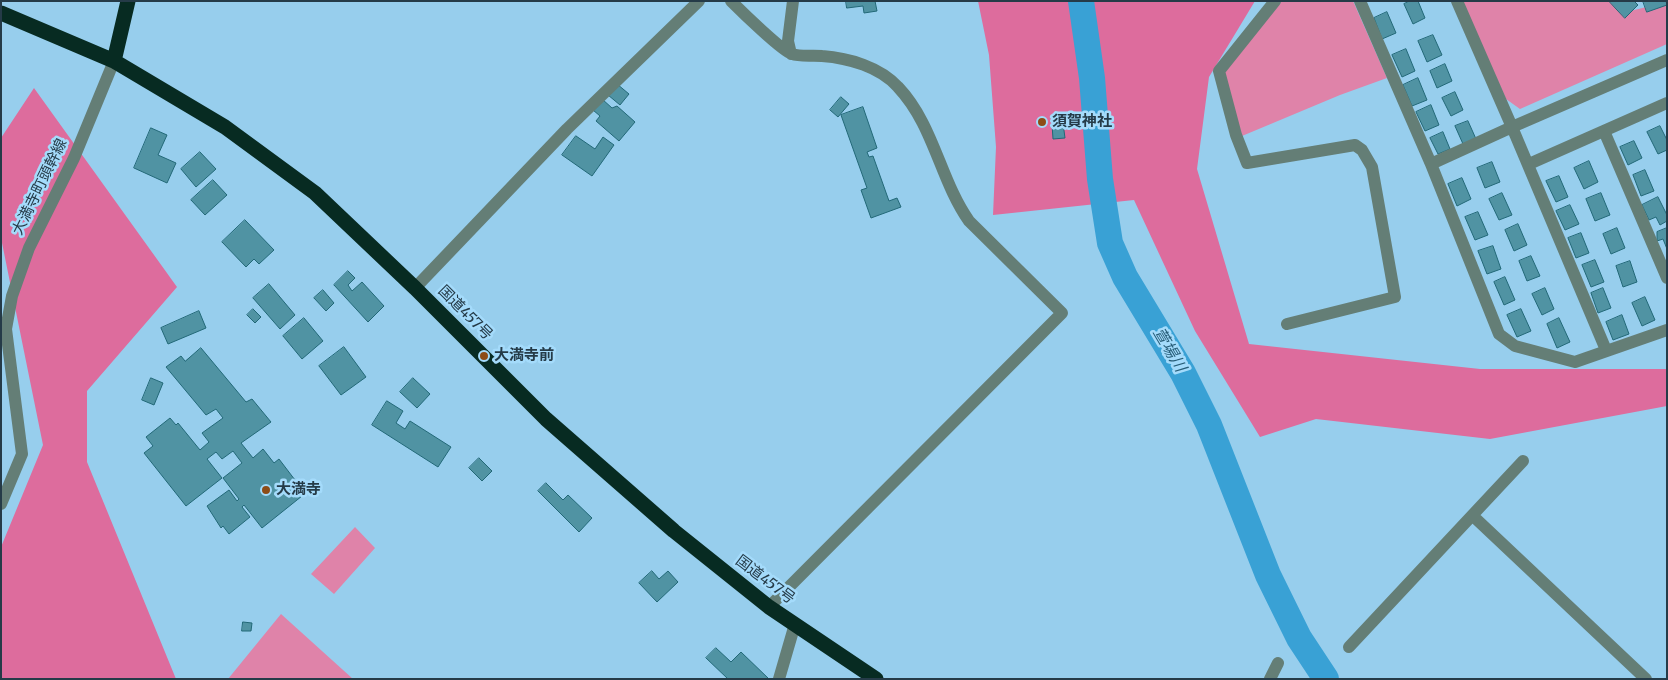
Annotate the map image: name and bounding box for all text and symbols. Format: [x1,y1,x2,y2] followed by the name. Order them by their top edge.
[1052,113,1112,131] place label: 須賀神社
[1036,116,1048,128] marker: 須賀神社
[9,136,71,238] street label: 大満寺町頭幹線
[434,282,496,344] street label: 国道457号
[1148,324,1190,376] water label: 萱場川
[494,347,554,365] place label: 大満寺前
[478,350,490,362] marker: 大満寺前
[276,481,321,499] place label: 大満寺
[260,484,272,496] marker: 大満寺
[732,552,798,608] street label: 国道457号

